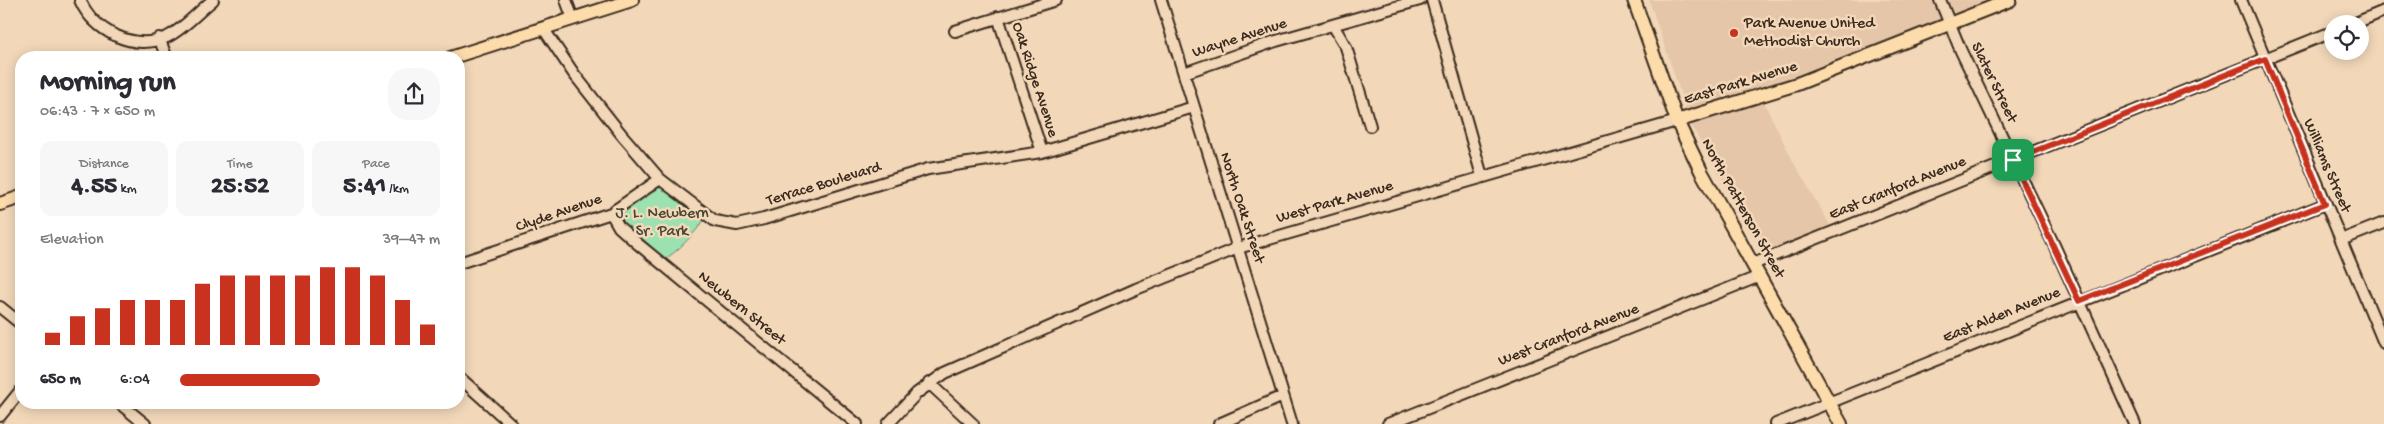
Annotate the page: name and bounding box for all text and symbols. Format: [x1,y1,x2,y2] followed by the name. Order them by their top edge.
[1190,15,1290,63] street label: Wayne Avenue
[1743,15,1876,52] place label: Park Avenue United Methodist Church
[2324,15,2369,60] map controls
[2324,15,2369,60] button: locate
[1006,20,1062,141] street label: Oak Ridge Avenue
[1728,27,1740,39] marker: Park Avenue United Methodist Church
[1965,40,2021,127] street label: Slater Street
[1682,58,1801,110] street label: East Park Avenue
[40,67,175,100] text: Morning run
[388,68,440,120] button: share
[40,103,155,122] text: 06:43 · 7 × 650 m
[2298,116,2355,217] street label: Williams Street
[1696,136,1789,283] street label: North Patterson Street
[1992,139,2034,181] pin
[1999,146,2027,174] icon: arrive
[1214,150,1268,267] street label: North Oak Street
[1827,153,1970,225] street label: East Cranford Avenue
[79,156,129,173] text: Distance
[227,156,253,173] text: Time
[362,156,390,173] text: Pace
[763,158,885,212] street label: Terrace Boulevard
[71,173,117,202] text: 4.55
[211,173,269,202] text: 25:52
[343,173,386,202] text: 5:41
[1274,177,1396,229] street label: West Park Avenue
[117,181,137,198] text: km
[386,181,409,198] text: /km
[514,190,605,238] street label: Clyde Avenue
[615,205,709,242] park label: J. L. Newbern Sr. Park
[40,231,104,250] text: Elevation
[383,231,440,250] text: 39–47 m
[693,268,790,351] street label: Newbern Street
[1940,283,2064,348] street label: East Alden Avenue
[1496,300,1643,372] street label: West Cranford Avenue
[40,371,81,390] text: 650 m
[120,371,150,390] text: 6:04

